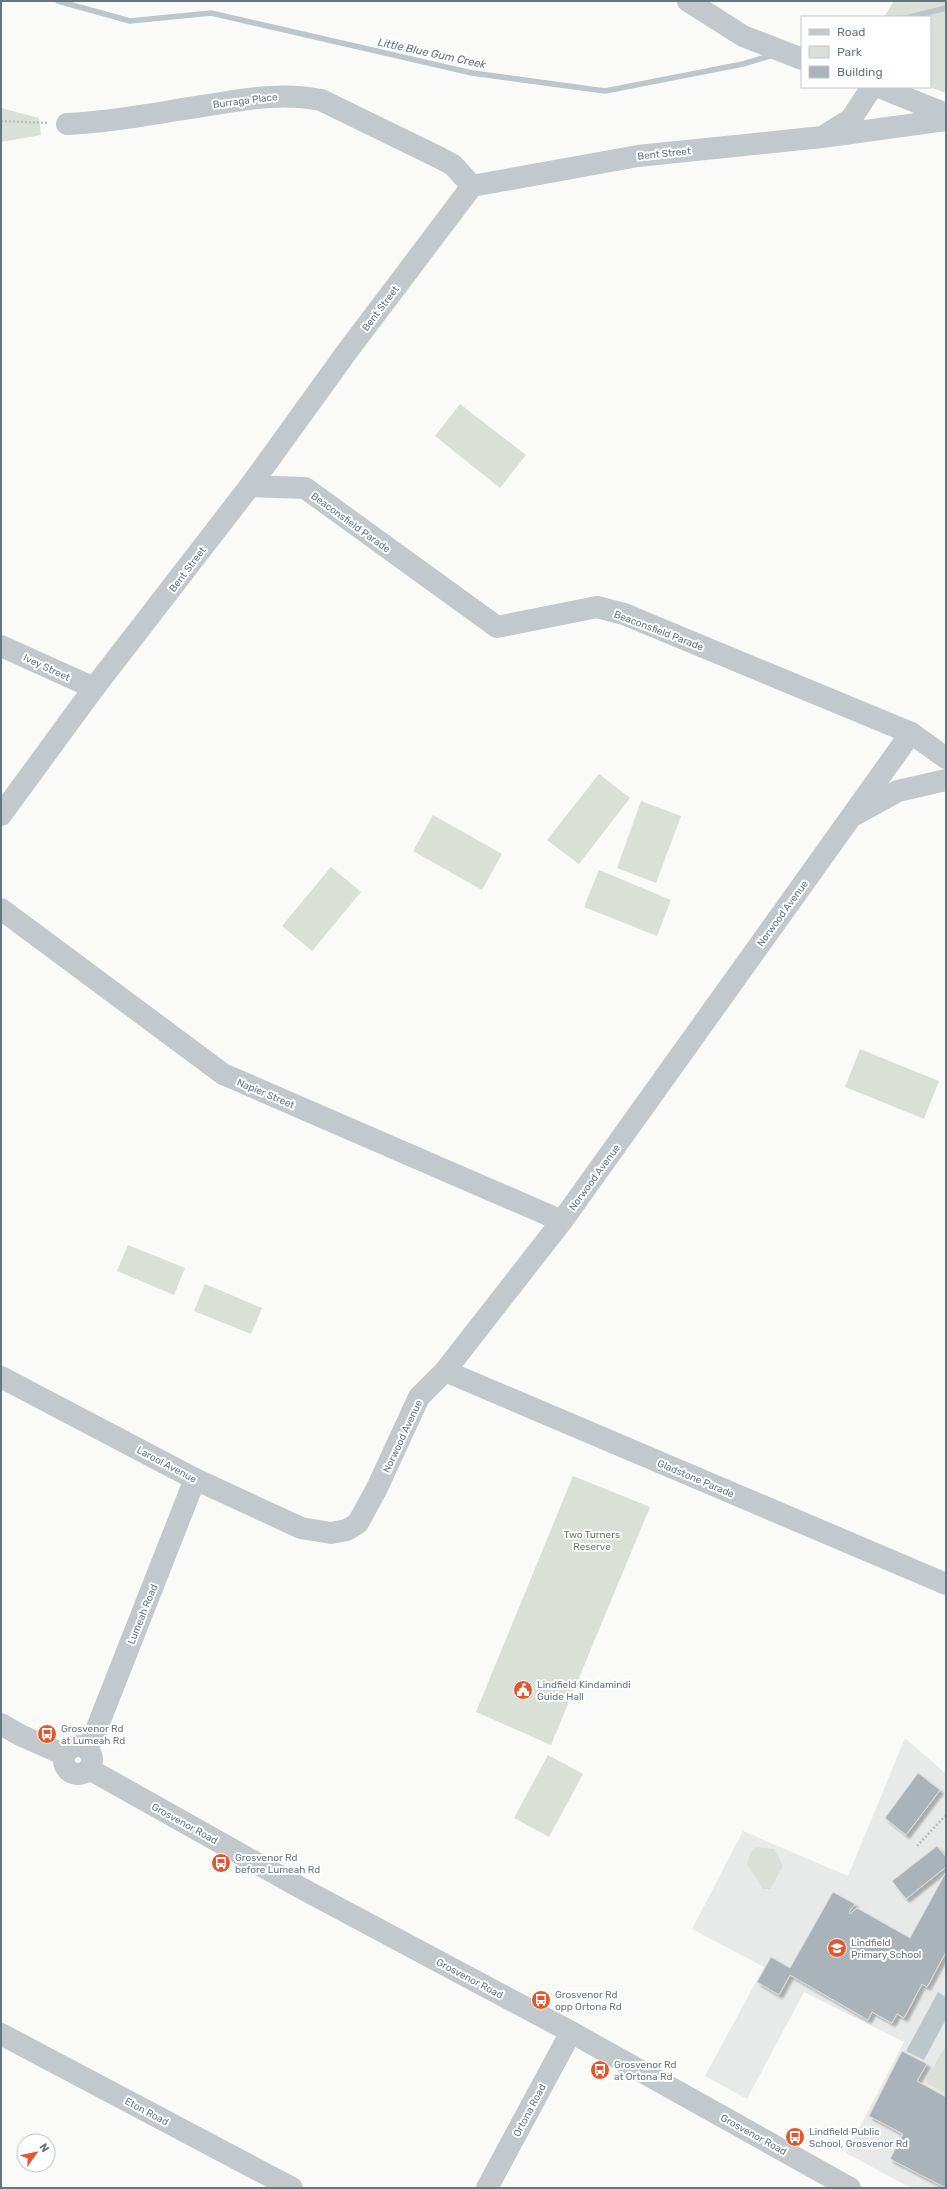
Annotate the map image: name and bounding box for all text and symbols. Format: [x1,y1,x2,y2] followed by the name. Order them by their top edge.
[801,16,931,88] legend
[837,25,865,39] text: Road
[377,36,488,71] water label: Little Blue Gum Creek
[837,45,863,59] text: Park
[837,65,883,79] text: Building
[212,91,279,111] street label: Burraga Place
[637,145,691,163] street label: Bent Street
[360,284,402,334] street label: Bent Street
[309,490,393,556] street label: Beaconsfield Parade
[167,545,209,595] street label: Bent Street
[612,608,705,654] street label: Beaconsfield Parade
[21,652,72,684] street label: Ivey Street
[755,878,811,949] street label: Norwood Avenue
[235,1076,296,1111] street label: Napier Street
[567,1142,623,1213] street label: Norwood Avenue
[381,1398,425,1475] street label: Norwood Avenue
[135,1444,199,1486] street label: Larool Avenue
[655,1457,736,1501] street label: Gladstone Parade
[564,1529,620,1553] park label: Two Turners Reserve
[125,1583,160,1646] street label: Lumeah Road
[512,1679,534,1701] public building icon: Lindfield Kindamindi Guide Hall
[537,1679,631,1703] place label: Lindfield Kindamindi Guide Hall
[36,1723,58,1745] bus stop icon: Grosvenor Rd at Lumeah Rd
[61,1723,125,1747] place label: Grosvenor Rd at Lumeah Rd
[149,1801,220,1847] street label: Grosvenor Road
[210,1852,232,1874] bus stop icon: Grosvenor Rd before Lumeah Rd
[235,1852,320,1876] place label: Grosvenor Rd before Lumeah Rd
[826,1937,848,1959] school or university icon: Lindfield Primary School
[851,1937,921,1961] place label: Lindfield Primary School
[434,1956,505,2001] street label: Grosvenor Road
[530,1989,552,2011] bus stop icon: Grosvenor Rd opp Ortona Rd
[555,1989,622,2013] place label: Grosvenor Rd opp Ortona Rd
[589,2059,611,2081] bus stop icon: Grosvenor Rd at Ortona Rd
[614,2059,676,2083] place label: Grosvenor Rd at Ortona Rd
[511,2082,549,2139] street label: Ortona Road
[123,2095,170,2128] street label: Eton Road
[718,2112,789,2158] street label: Grosvenor Road
[784,2126,806,2148] bus stop icon: Lindfield Public School, Grosvenor Rd
[809,2126,908,2150] place label: Lindfield Public School, Grosvenor Rd
[16,2133,56,2173] north arrow
[36,2141,52,2155] text: N

